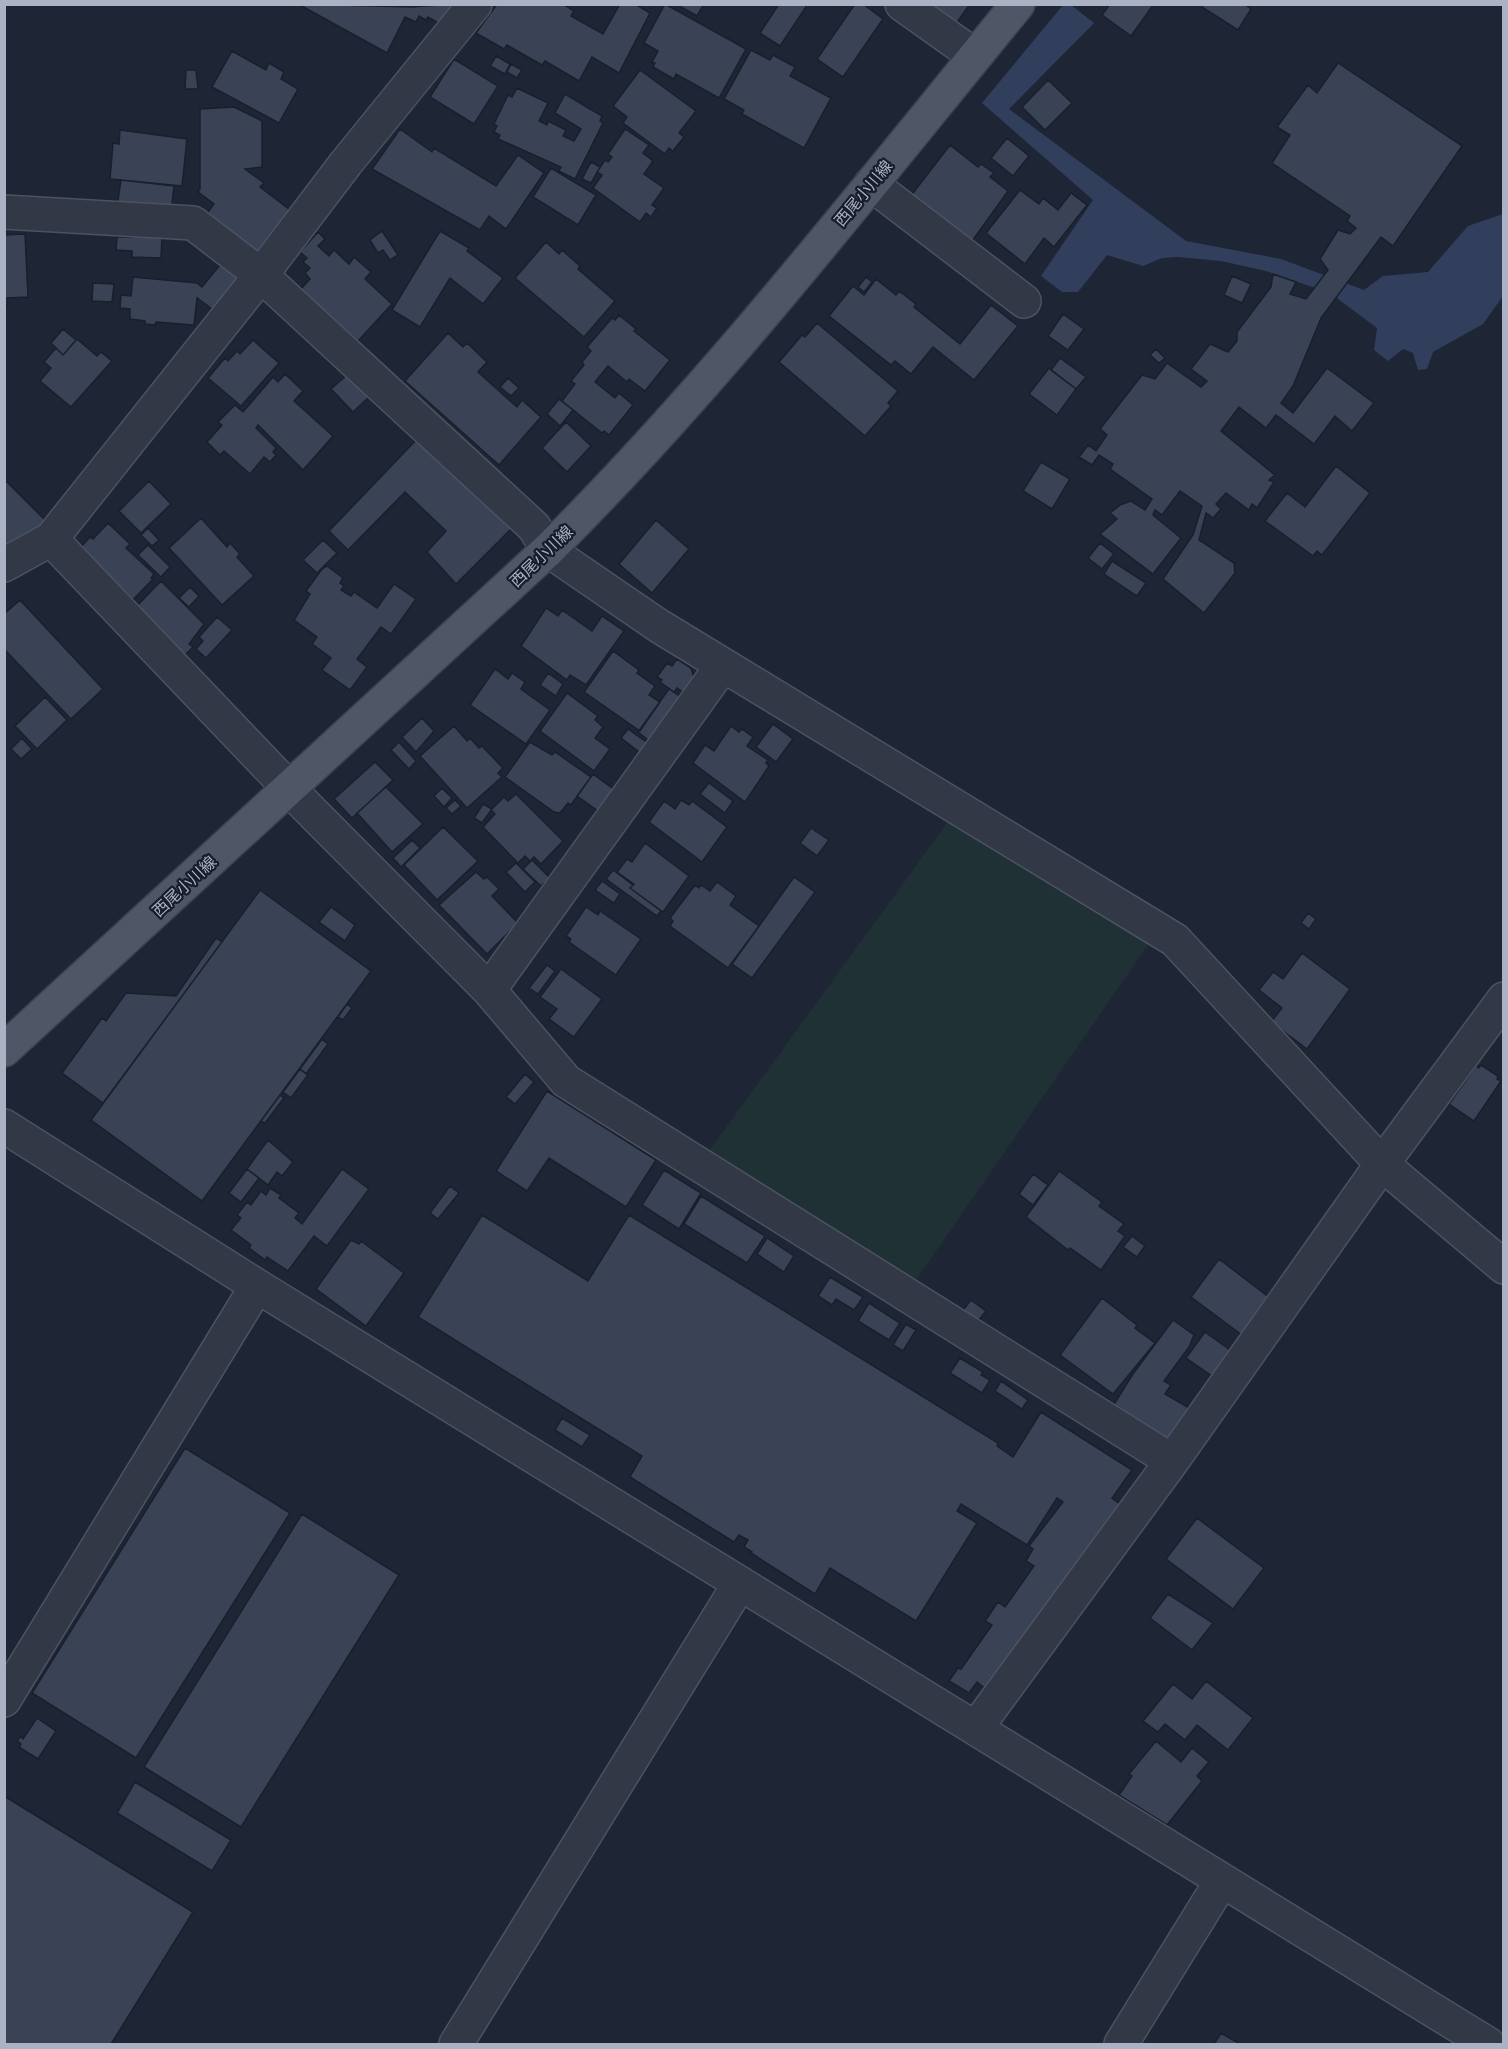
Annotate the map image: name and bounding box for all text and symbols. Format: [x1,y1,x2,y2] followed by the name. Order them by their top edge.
[828,155,898,231] street label: 西尾小川線
[504,520,578,592] street label: 西尾小川線
[147,850,221,922] street label: 西尾小川線

